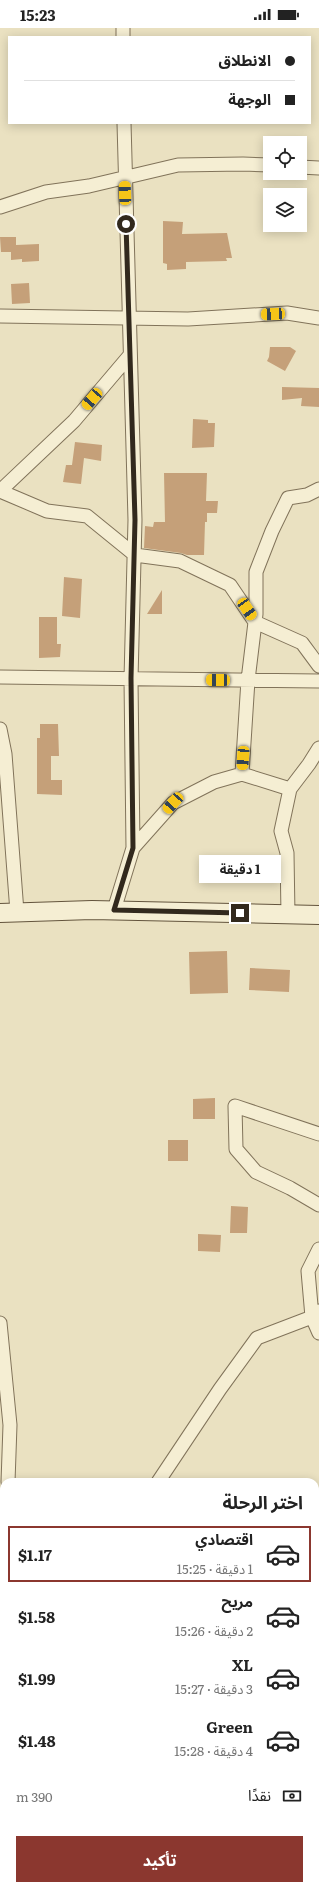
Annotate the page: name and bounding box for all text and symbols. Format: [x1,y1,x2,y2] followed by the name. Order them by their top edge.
[20,3,56,26] text: 15:23
[219,48,271,71] text: الانطلاق
[228,87,271,110] text: الوجهة
[263,136,307,232] map controls
[263,136,307,180] button: locate
[119,181,131,205] car
[263,188,307,232] button: layers
[117,215,135,233] route start
[261,307,285,321] car
[80,386,104,412] car
[235,596,259,622] car
[206,674,230,686] car
[236,746,250,770] car
[161,790,185,816] car
[199,855,281,883] callout: 1 دقيقة
[220,859,260,878] text: 1 دقيقة
[231,904,249,922] route end
[223,1488,303,1515] text: اختر الرحلة
[195,1527,253,1550] text: اقتصادي
[265,1536,301,1572] icon: car
[18,1543,52,1566] text: $1.17
[177,1559,253,1578] text: 1 دقيقة · 15:25
[221,1589,253,1612] text: مريح
[265,1598,301,1634] icon: car
[18,1605,55,1628] text: $1.58
[175,1621,253,1640] text: 2 دقيقة · 15:26
[232,1653,253,1676] text: XL
[265,1660,301,1696] icon: car
[18,1667,55,1690] text: $1.99
[175,1679,253,1698] text: 3 دقيقة · 15:27
[206,1715,253,1738] text: Green
[265,1722,301,1758] icon: car
[18,1729,56,1752] text: $1.48
[174,1741,253,1760] text: 4 دقيقة · 15:28
[248,1783,271,1806] text: نقدًا
[281,1785,303,1807] icon: cash
[16,1787,53,1806] text: 390 m
[16,1836,303,1882] button: تأكيد

